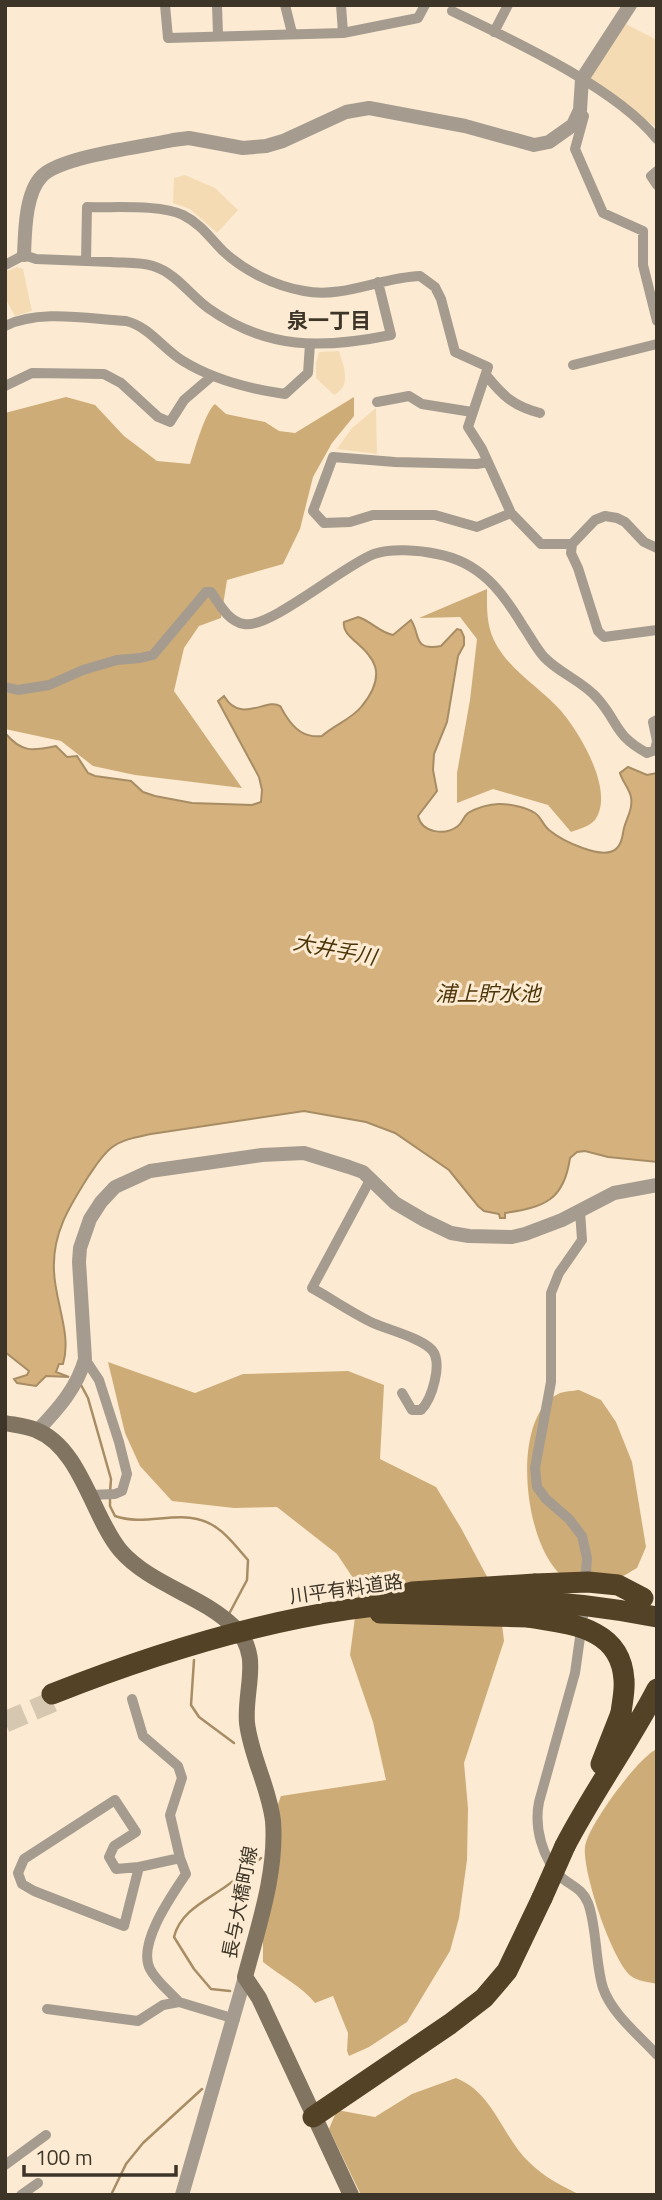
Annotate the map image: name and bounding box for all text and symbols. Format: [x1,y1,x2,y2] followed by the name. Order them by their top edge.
[287,304,371,336] district label: 泉一丁目
[291,925,381,973] water label: 大井手川
[436,977,542,1009] water label: 浦上貯水池
[288,1566,404,1610] street label: 川平有料道路
[214,1843,264,1961] street label: 長与大橋町線
[24,2134,177,2178] scale bar
[35,2141,92,2173] text: 100 m

